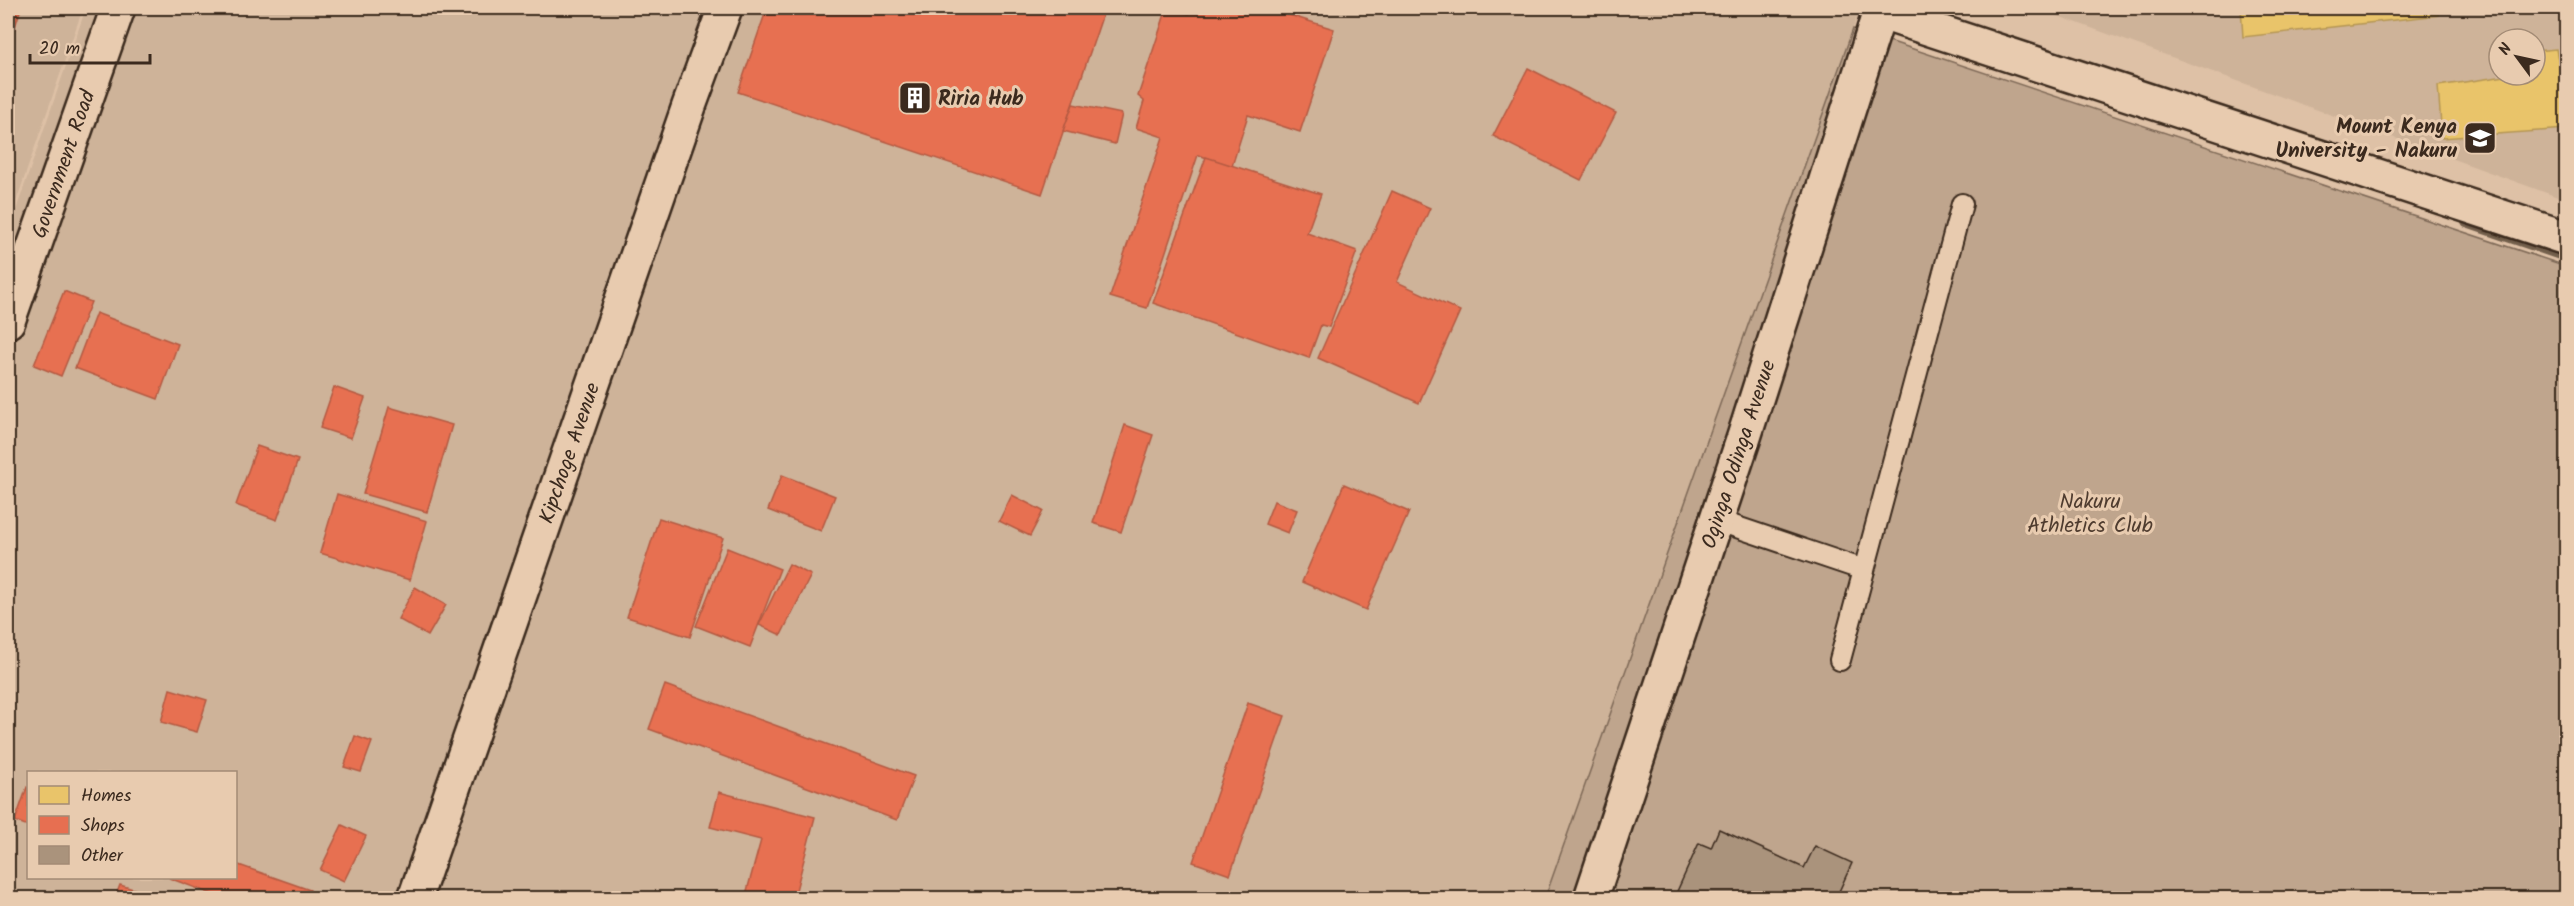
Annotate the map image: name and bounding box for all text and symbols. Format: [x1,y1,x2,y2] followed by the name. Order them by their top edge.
[30,27,150,65] scale bar
[2487,27,2547,87] north arrow
[39,35,80,64] text: 20 m
[2492,39,2519,61] text: N
[897,80,933,116] building icon: Riria Hub
[938,83,1024,116] place label: Riria Hub
[24,85,105,243] street label: Government Road
[2275,111,2458,168] place label: Mount Kenya University - Nakuru
[2462,120,2498,156] school or university icon: Mount Kenya University - Nakuru
[1693,355,1786,553] street label: Oginga Odinga Avenue
[531,378,610,528] street label: Kipchoge Avenue
[2027,486,2153,543] park label: Nakuru Athletics Club
[27,771,237,879] legend
[81,782,132,811] text: Homes
[81,812,125,841] text: Shops
[81,842,124,871] text: Other

